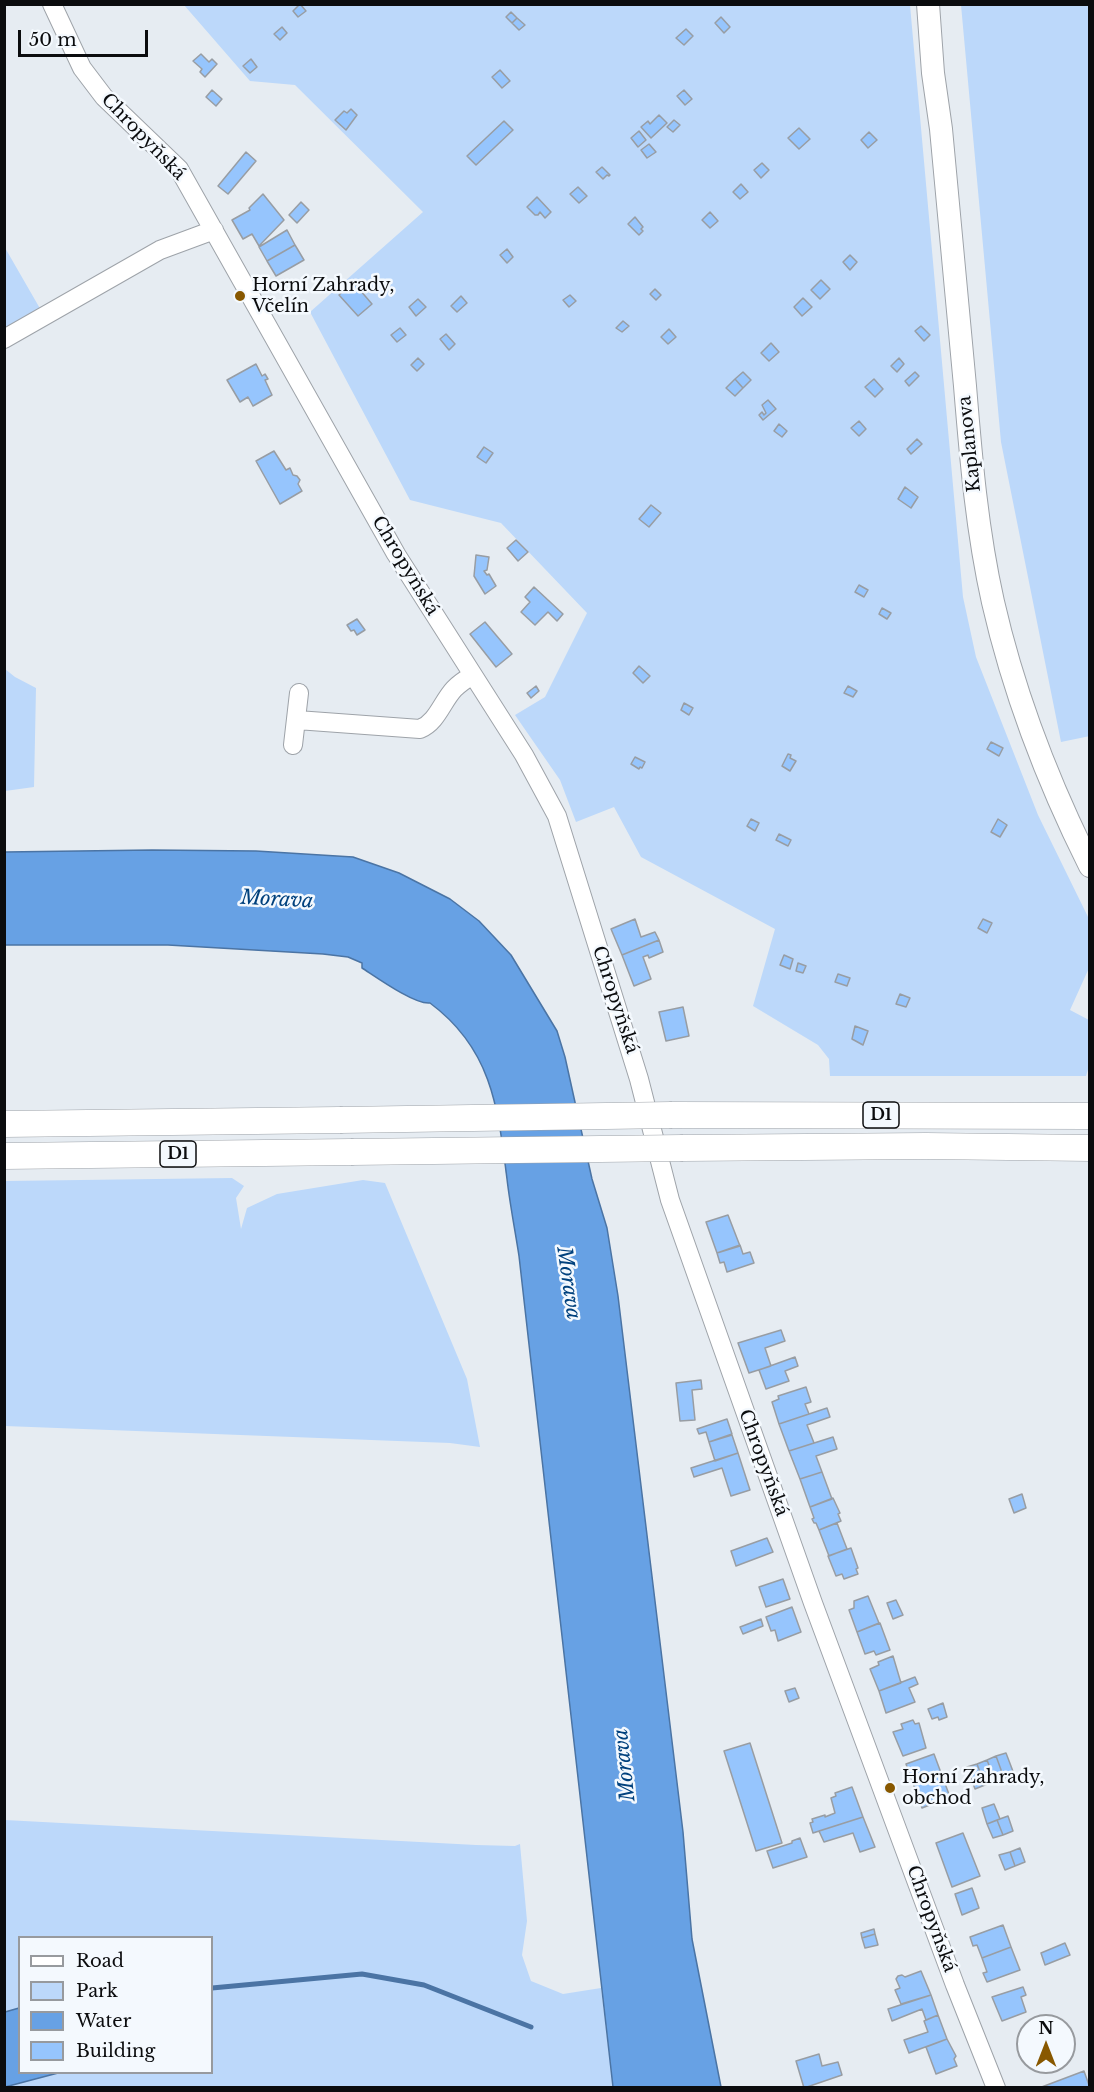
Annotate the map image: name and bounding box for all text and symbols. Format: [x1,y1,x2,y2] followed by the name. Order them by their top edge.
[21,18,152,56] scale bar
[29,29,77,51] text: 50 m
[96,89,190,185] street label: Chropyňská
[252,275,394,318] place label: Horní Zahrady, Včelín
[233,289,247,303] marker: Horní Zahrady, Včelín
[954,395,986,493] street label: Kaplanova
[367,512,443,620] street label: Chropyňská
[240,886,314,914] water label: Morava
[587,943,643,1057] street label: Chropyňská
[863,1102,899,1128] road number: D1
[160,1141,196,1167] road number: D1
[551,1245,585,1321] water label: Morava
[734,1407,792,1519] street label: Chropyňská
[609,1727,641,1803] water label: Morava
[902,1767,1044,1810] place label: Horní Zahrady, obchod
[883,1781,897,1795] marker: Horní Zahrady, obchod
[902,1863,960,1975] street label: Chropyňská
[18,1936,213,2074] legend
[76,1950,124,1972] text: Road
[76,1980,118,2002] text: Park
[76,2010,131,2032] text: Water
[1016,2014,1076,2074] north arrow
[1038,2018,1054,2038] text: N
[76,2040,155,2062] text: Building

